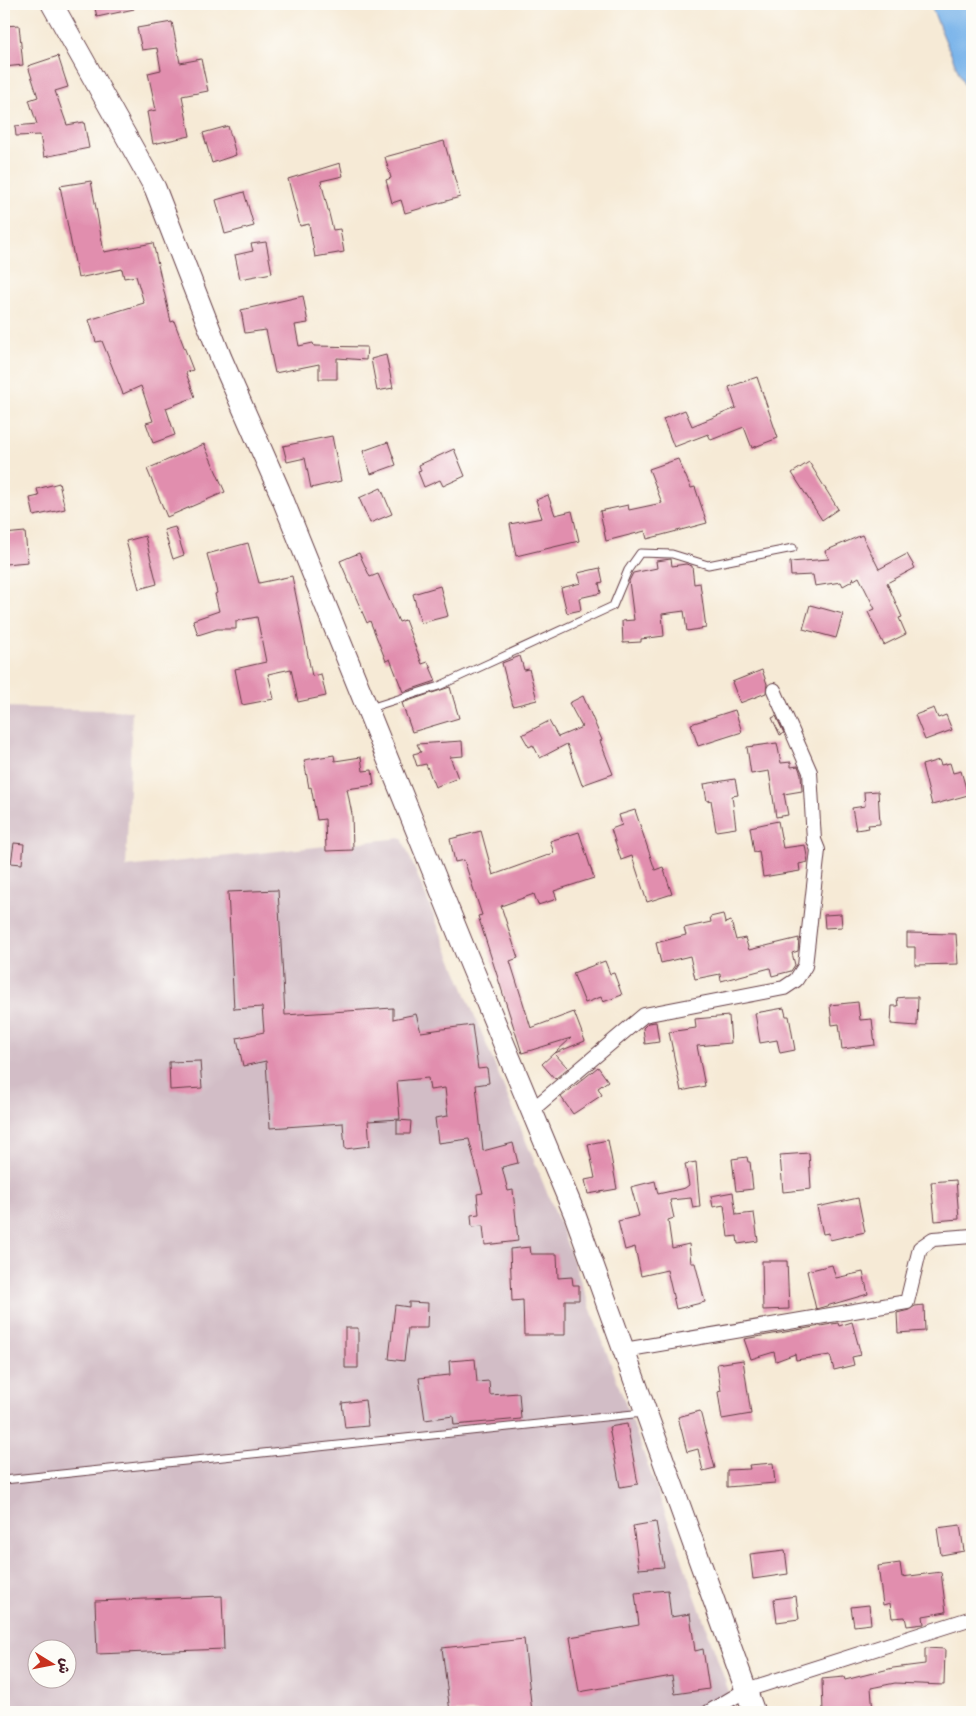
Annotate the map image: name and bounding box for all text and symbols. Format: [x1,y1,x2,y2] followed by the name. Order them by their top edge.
[28,1638,78,1688] north arrow
[55,1657,76,1676] text: ش

